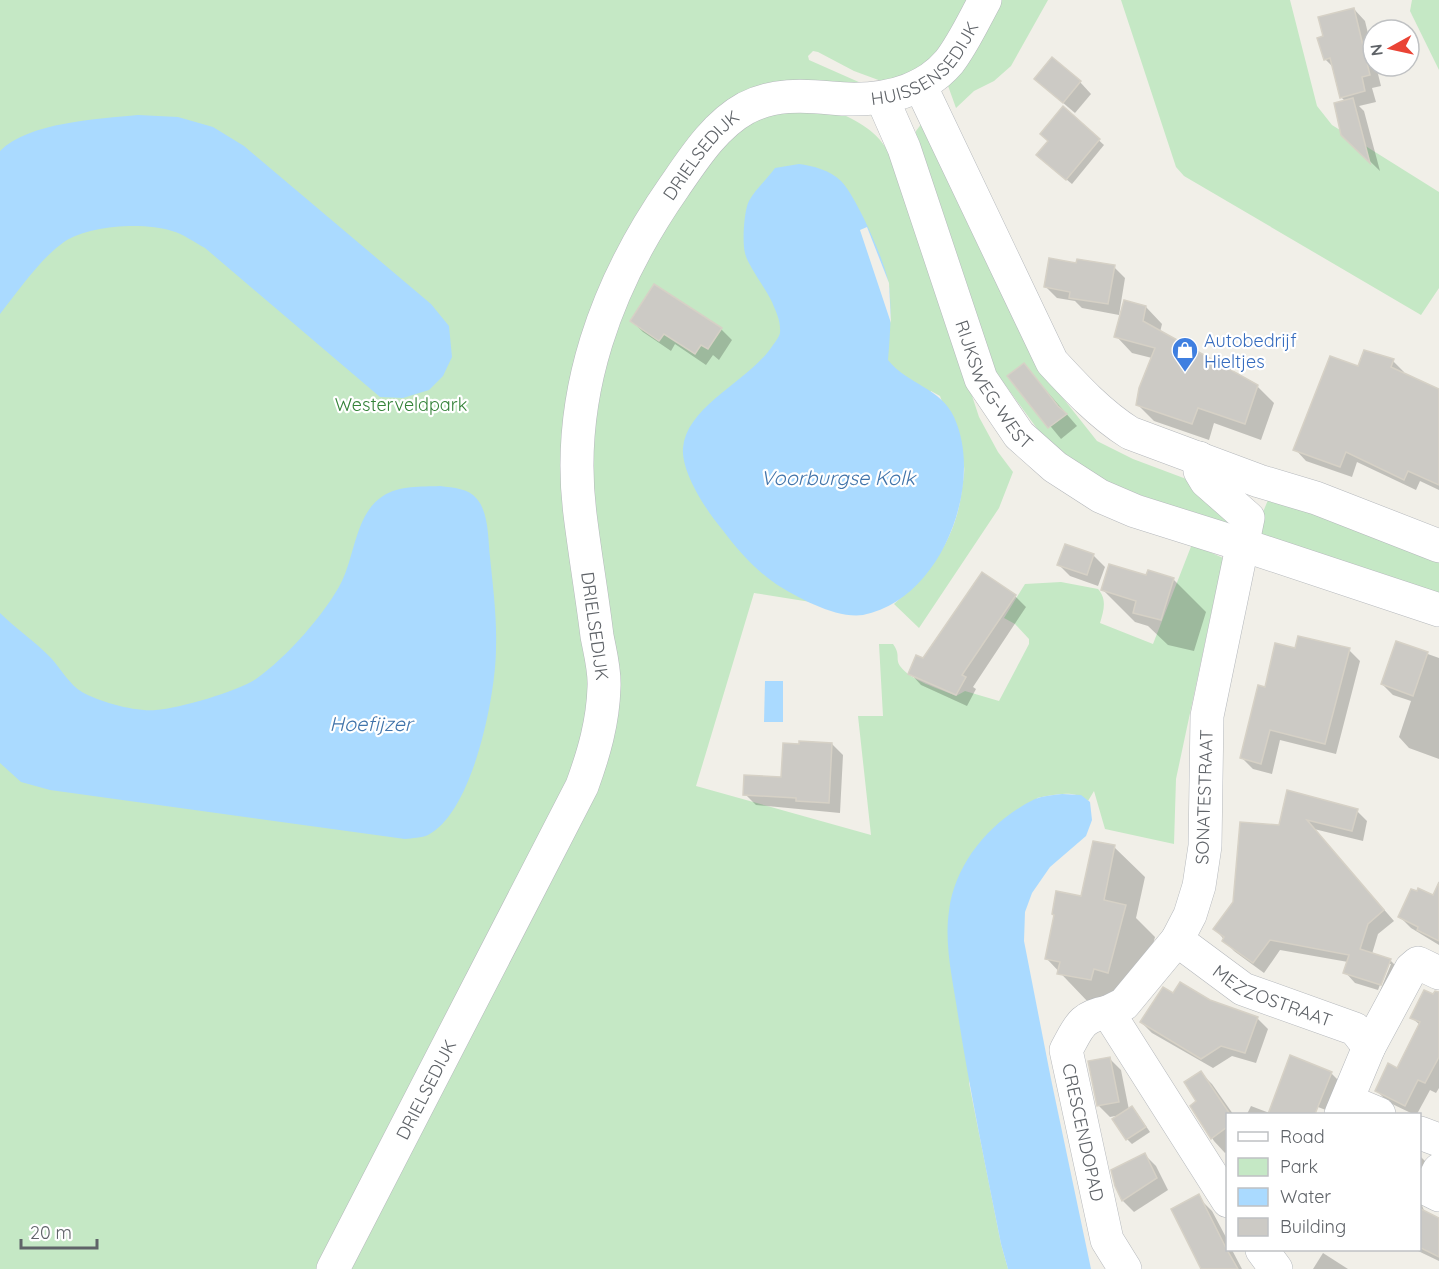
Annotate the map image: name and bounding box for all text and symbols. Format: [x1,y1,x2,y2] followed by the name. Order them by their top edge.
[869,17,983,110] street label: HUISSENSEDIJK
[1361,18,1421,78] north arrow
[1365,43,1387,57] text: N
[657,105,743,204] street label: DRIELSEDIJK
[951,317,1038,454] street label: RIJKSWEG-WEST
[1204,329,1297,373] place label: Autobedrijf Hieltjes
[1170,335,1200,373] shop icon: Autobedrijf Hieltjes
[335,393,467,416] park label: Westerveldpark
[761,465,918,490] water label: Voorburgse Kolk
[576,570,614,682] street label: DRIELSEDIJK
[329,711,415,736] water label: Hoefijzer
[1190,729,1218,865] street label: SONATESTRAAT
[1209,959,1335,1031] street label: MEZZOSTRAAT
[390,1035,461,1143] street label: DRIELSEDIJK
[1058,1061,1110,1203] street label: CRESCENDOPAD
[1226,1113,1421,1251] legend
[1280,1125,1325,1148] text: Road
[1280,1155,1318,1178] text: Park
[1280,1185,1331,1208] text: Water
[21,1212,98,1250] scale bar
[1280,1215,1346,1238] text: Building
[30,1221,72,1244] text: 20 m

